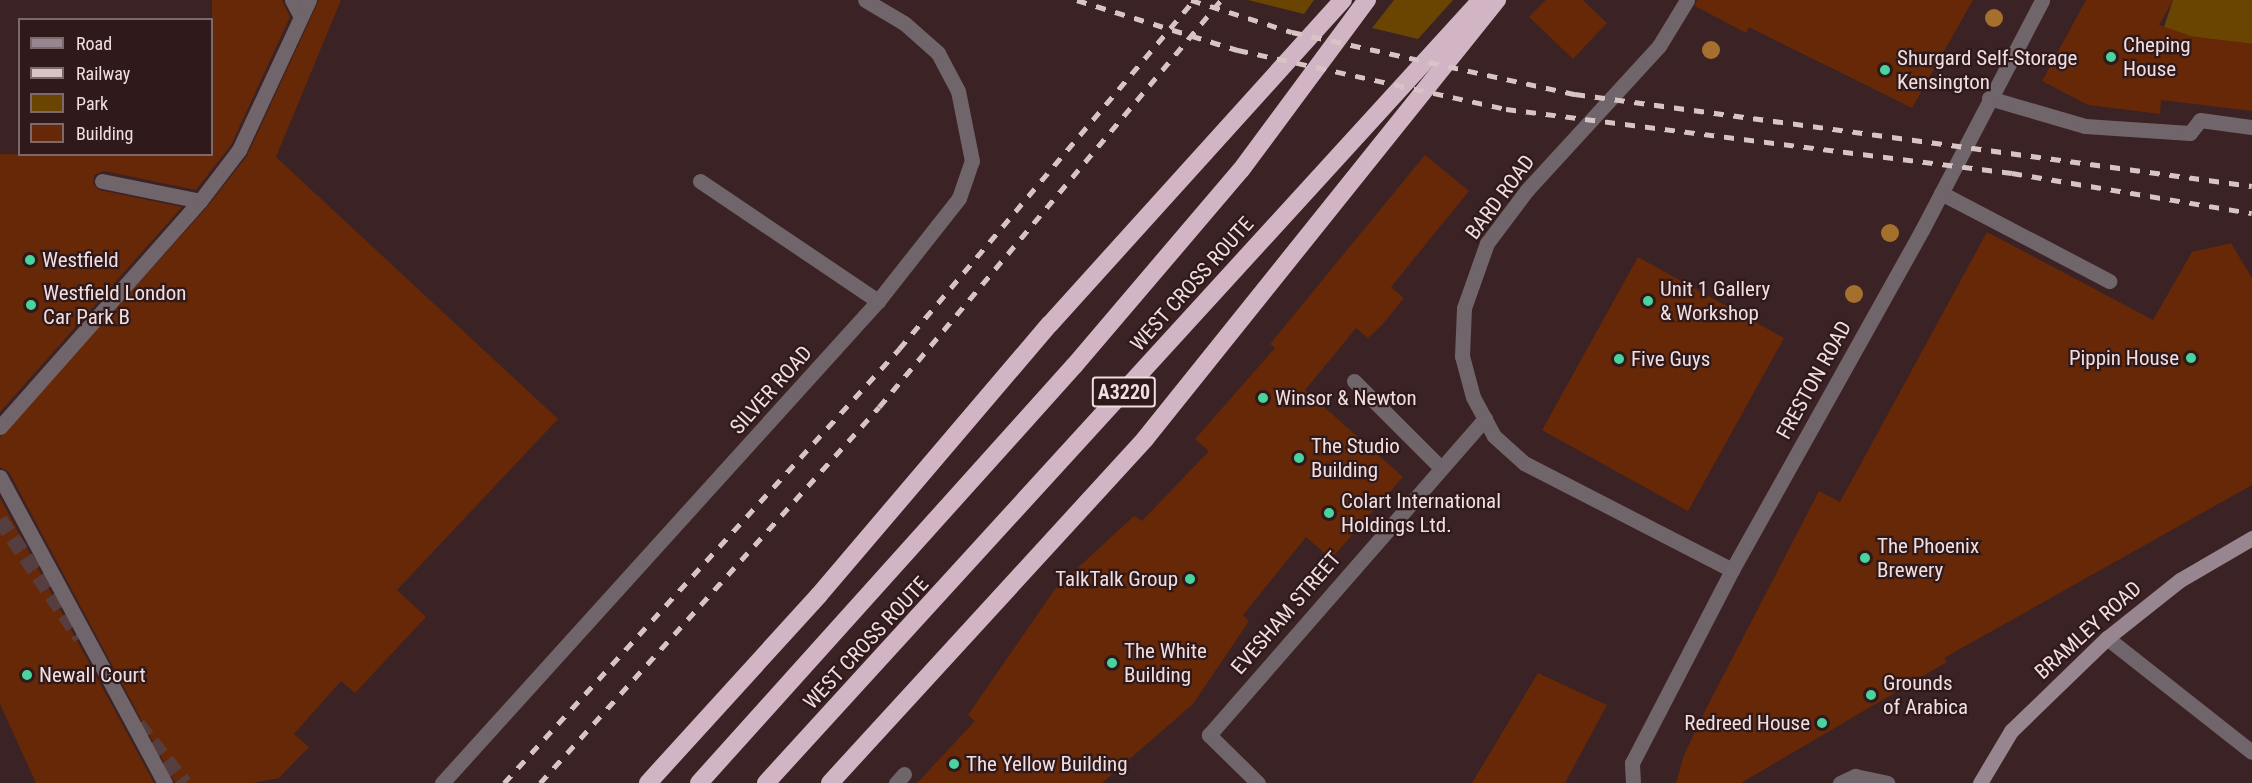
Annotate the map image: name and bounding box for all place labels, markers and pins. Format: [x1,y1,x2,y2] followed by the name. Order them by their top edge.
[2123,32,2191,82] place label: Cheping House
[1897,45,2077,95] place label: Shurgard Self-Storage Kensington
[2104,50,2118,64] marker: Cheping House
[1878,63,1892,77] marker: Shurgard Self-Storage Kensington
[42,247,119,273] place label: Westfield
[23,253,37,267] marker: Westfield
[1660,276,1770,326] place label: Unit 1 Gallery & Workshop
[43,280,186,330] place label: Westfield London Car Park B
[1641,294,1655,308] marker: Unit 1 Gallery & Workshop
[24,298,38,312] marker: Westfield London Car Park B
[2069,345,2179,371] place label: Pippin House
[1631,346,1710,372] place label: Five Guys
[2184,351,2198,365] marker: Pippin House
[1612,352,1626,366] marker: Five Guys
[1275,385,1417,411] place label: Winsor & Newton
[1256,391,1270,405] marker: Winsor & Newton
[1311,433,1400,483] place label: The Studio Building
[1292,451,1306,465] marker: The Studio Building
[1341,488,1501,538] place label: Colart International Holdings Ltd.
[1322,506,1336,520] marker: Colart International Holdings Ltd.
[1877,533,1979,583] place label: The Phoenix Brewery
[1858,551,1872,565] marker: The Phoenix Brewery
[1055,566,1178,592] place label: TalkTalk Group
[1183,572,1197,586] marker: TalkTalk Group
[1124,638,1207,688] place label: The White Building
[1105,656,1119,670] marker: The White Building
[39,662,146,688] place label: Newall Court
[20,668,34,682] marker: Newall Court
[1883,670,1968,720] place label: Grounds of Arabica
[1864,688,1878,702] marker: Grounds of Arabica
[1684,710,1810,736] place label: Redreed House
[1815,716,1829,730] marker: Redreed House
[966,751,1128,777] place label: The Yellow Building
[947,757,961,771] marker: The Yellow Building

